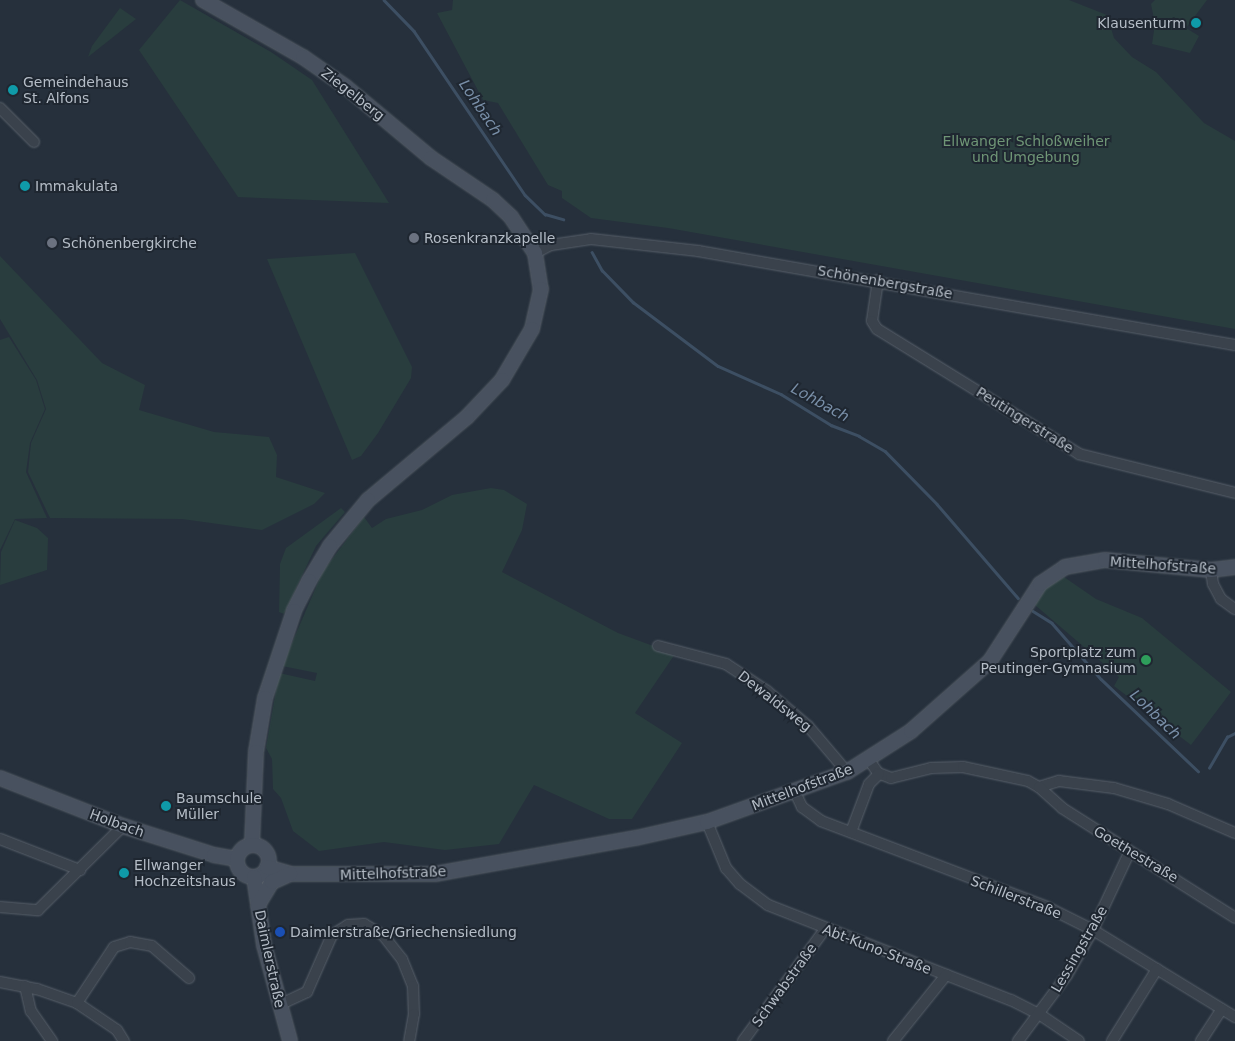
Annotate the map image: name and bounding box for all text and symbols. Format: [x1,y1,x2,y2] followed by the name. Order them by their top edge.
[1097,15,1186,31] place label: Klausenturm
[1190,17,1202,29] marker: Klausenturm
[318,64,388,124] street label: Ziegelberg
[23,74,129,106] place label: Gemeindehaus St. Alfons
[455,77,505,139] water label: Lohbach
[7,84,19,96] marker: Gemeindehaus St. Alfons
[942,133,1110,166] park label: Ellwanger Schloßweiher und Umgebung
[35,178,118,194] place label: Immakulata
[19,180,31,192] marker: Immakulata
[424,230,555,246] place label: Rosenkranzkapelle
[408,232,420,244] marker: Rosenkranzkapelle
[62,235,197,251] place label: Schönenbergkirche
[46,237,58,249] marker: Schönenbergkirche
[816,262,954,302] street label: Schönenbergstraße
[788,380,852,426] water label: Lohbach
[973,383,1077,457] street label: Peutingerstraße
[1109,553,1217,577] street label: Mittelhofstraße
[980,644,1136,676] place label: Sportplatz zum Peutinger-Gymnasium
[1140,654,1152,666] marker: Sportplatz zum Peutinger-Gymnasium
[735,667,815,735] street label: Dewaldsweg
[1126,686,1184,744] water label: Lohbach
[749,760,855,814] street label: Mittelhofstraße
[176,790,262,822] place label: Baumschule Müller
[160,800,172,812] marker: Baumschule Müller
[87,805,147,841] street label: Holbach
[1091,822,1181,886] street label: Goethestraße
[134,857,236,890] place label: Ellwanger Hochzeitshaus
[340,863,446,883] street label: Mittelhofstraße
[118,867,130,879] marker: Ellwanger Hochzeitshaus
[968,872,1064,922] street label: Schillerstraße
[1047,903,1111,995] street label: Lessingstraße
[251,908,289,1010] street label: Daimlerstraße
[820,921,934,977] street label: Abt-Kuno-Straße
[290,924,517,940] place label: Daimlerstraße/Griechensiedlung
[274,926,286,938] marker: Daimlerstraße/Griechensiedlung
[748,940,820,1030] street label: Schwabstraße

